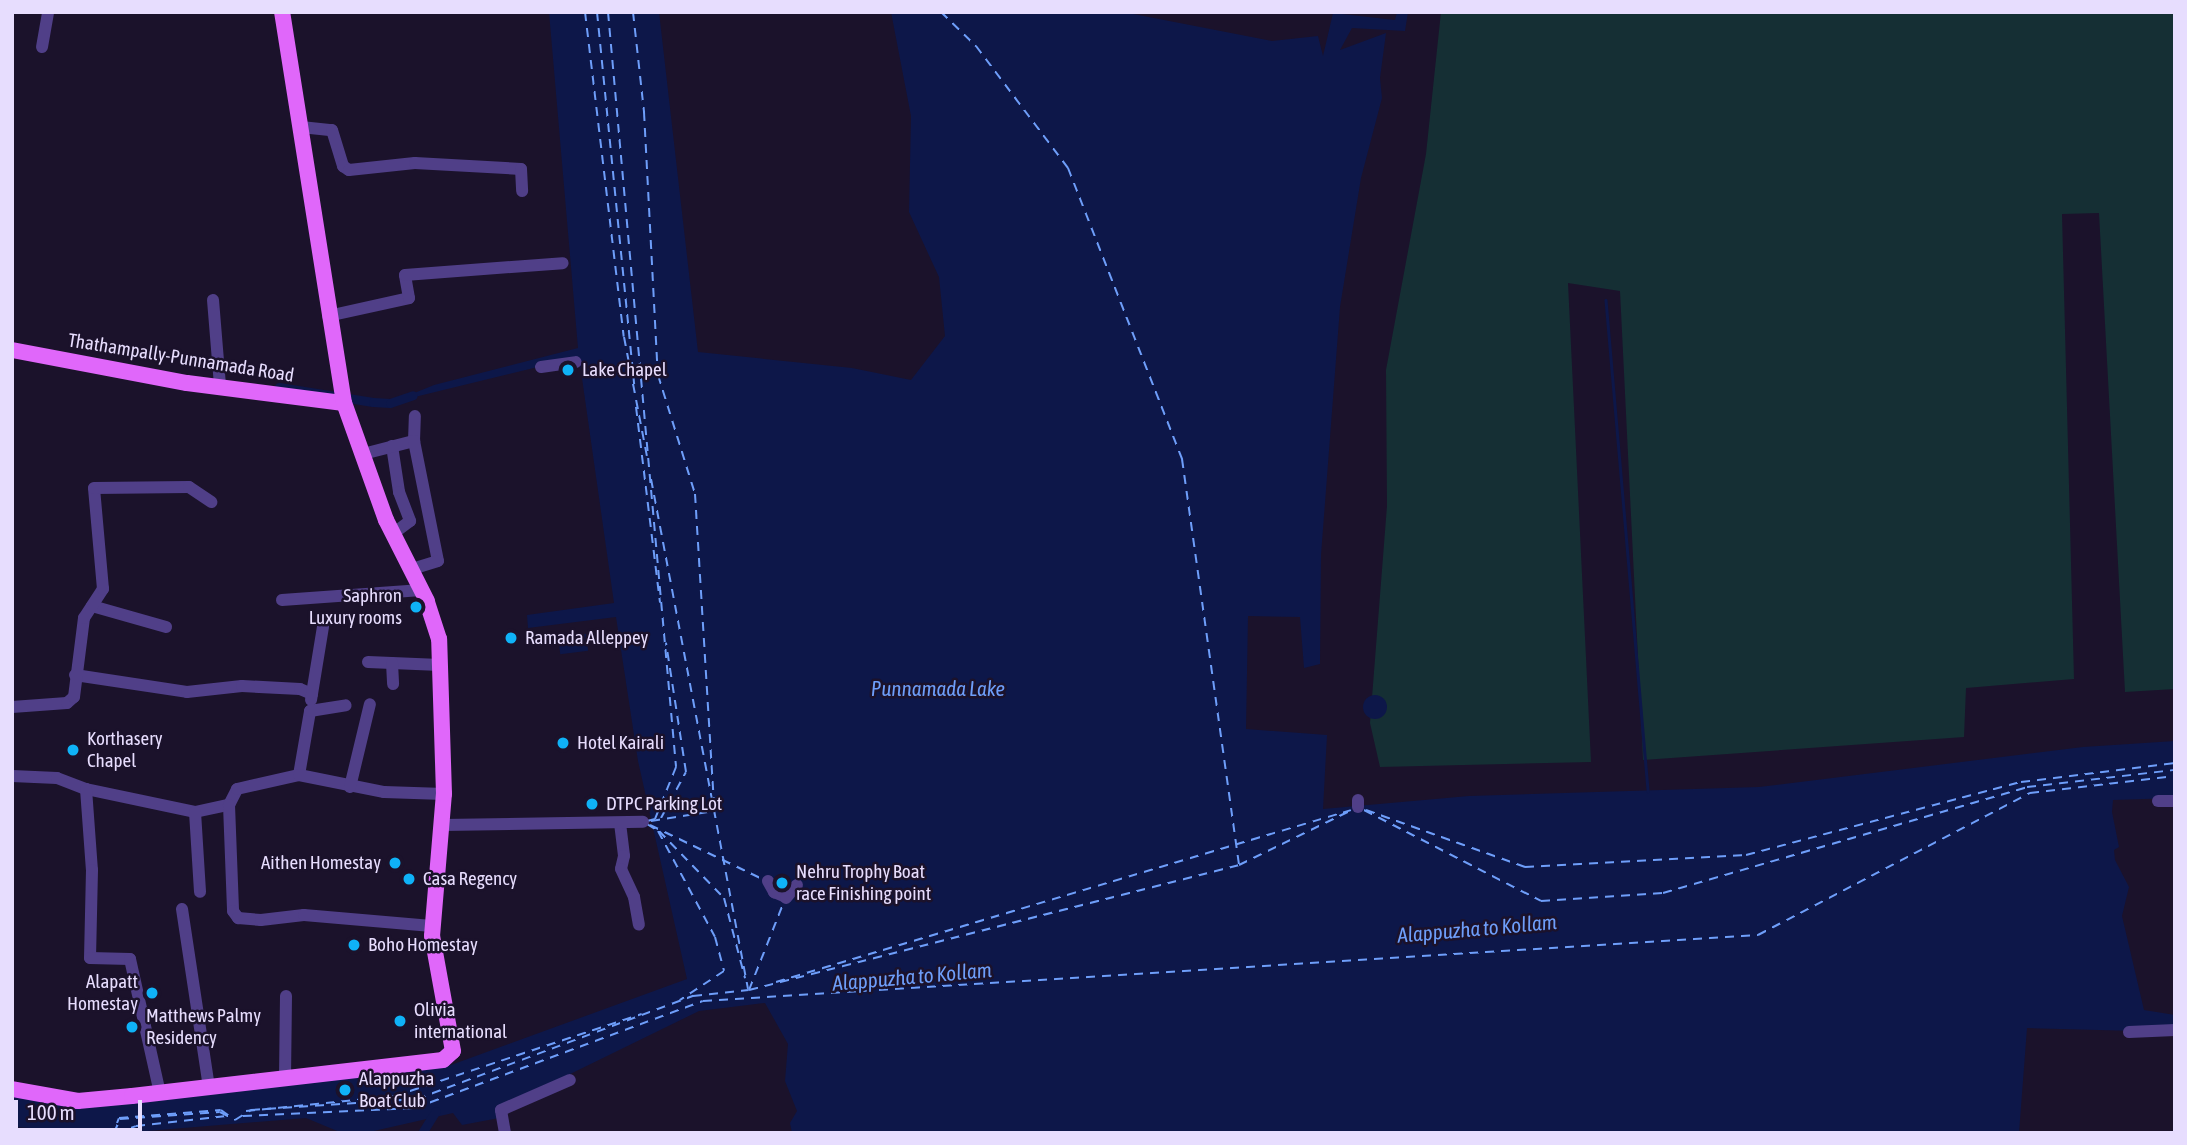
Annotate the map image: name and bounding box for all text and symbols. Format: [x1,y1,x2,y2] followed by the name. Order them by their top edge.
[66,329,296,387] street label: Thathampally-Punnamada Road
[582,359,667,381] place label: Lake Chapel
[560,362,576,378] marker: Lake Chapel
[309,585,402,629] place label: Saphron Luxury rooms
[408,599,424,615] marker: Saphron Luxury rooms
[525,627,648,649] place label: Ramada Alleppey
[503,630,519,646] marker: Ramada Alleppey
[871,675,1005,701] water label: Punnamada Lake
[87,728,163,772] place label: Korthasery Chapel
[577,732,664,754] place label: Hotel Kairali
[555,735,571,751] marker: Hotel Kairali
[65,742,81,758] marker: Korthasery Chapel
[606,793,722,815] place label: DTPC Parking Lot
[584,796,600,812] marker: DTPC Parking Lot
[261,852,381,874] place label: Aithen Homestay
[387,855,403,871] marker: Aithen Homestay
[796,861,931,905] place label: Nehru Trophy Boat race Finishing point
[423,868,517,890] place label: Casa Regency
[401,871,417,887] marker: Casa Regency
[774,875,790,891] marker: Nehru Trophy Boat race Finishing point
[1396,908,1558,948] water label: Alappuzha to Kollam
[368,934,478,956] place label: Boho Homestay
[346,937,362,953] marker: Boho Homestay
[831,956,993,996] water label: Alappuzha to Kollam
[67,971,138,1015] place label: Alapatt Homestay
[144,985,160,1001] marker: Alapatt Homestay
[414,999,507,1043] place label: Olivia international
[146,1005,261,1049] place label: Matthews Palmy Residency
[392,1013,408,1029] marker: Olivia international
[124,1019,140,1035] marker: Matthews Palmy Residency
[359,1068,434,1112] place label: Alappuzha Boat Club
[337,1082,353,1098] marker: Alappuzha Boat Club
[18,1086,145,1130] scale bar
[27,1100,75,1124] text: 100 m

